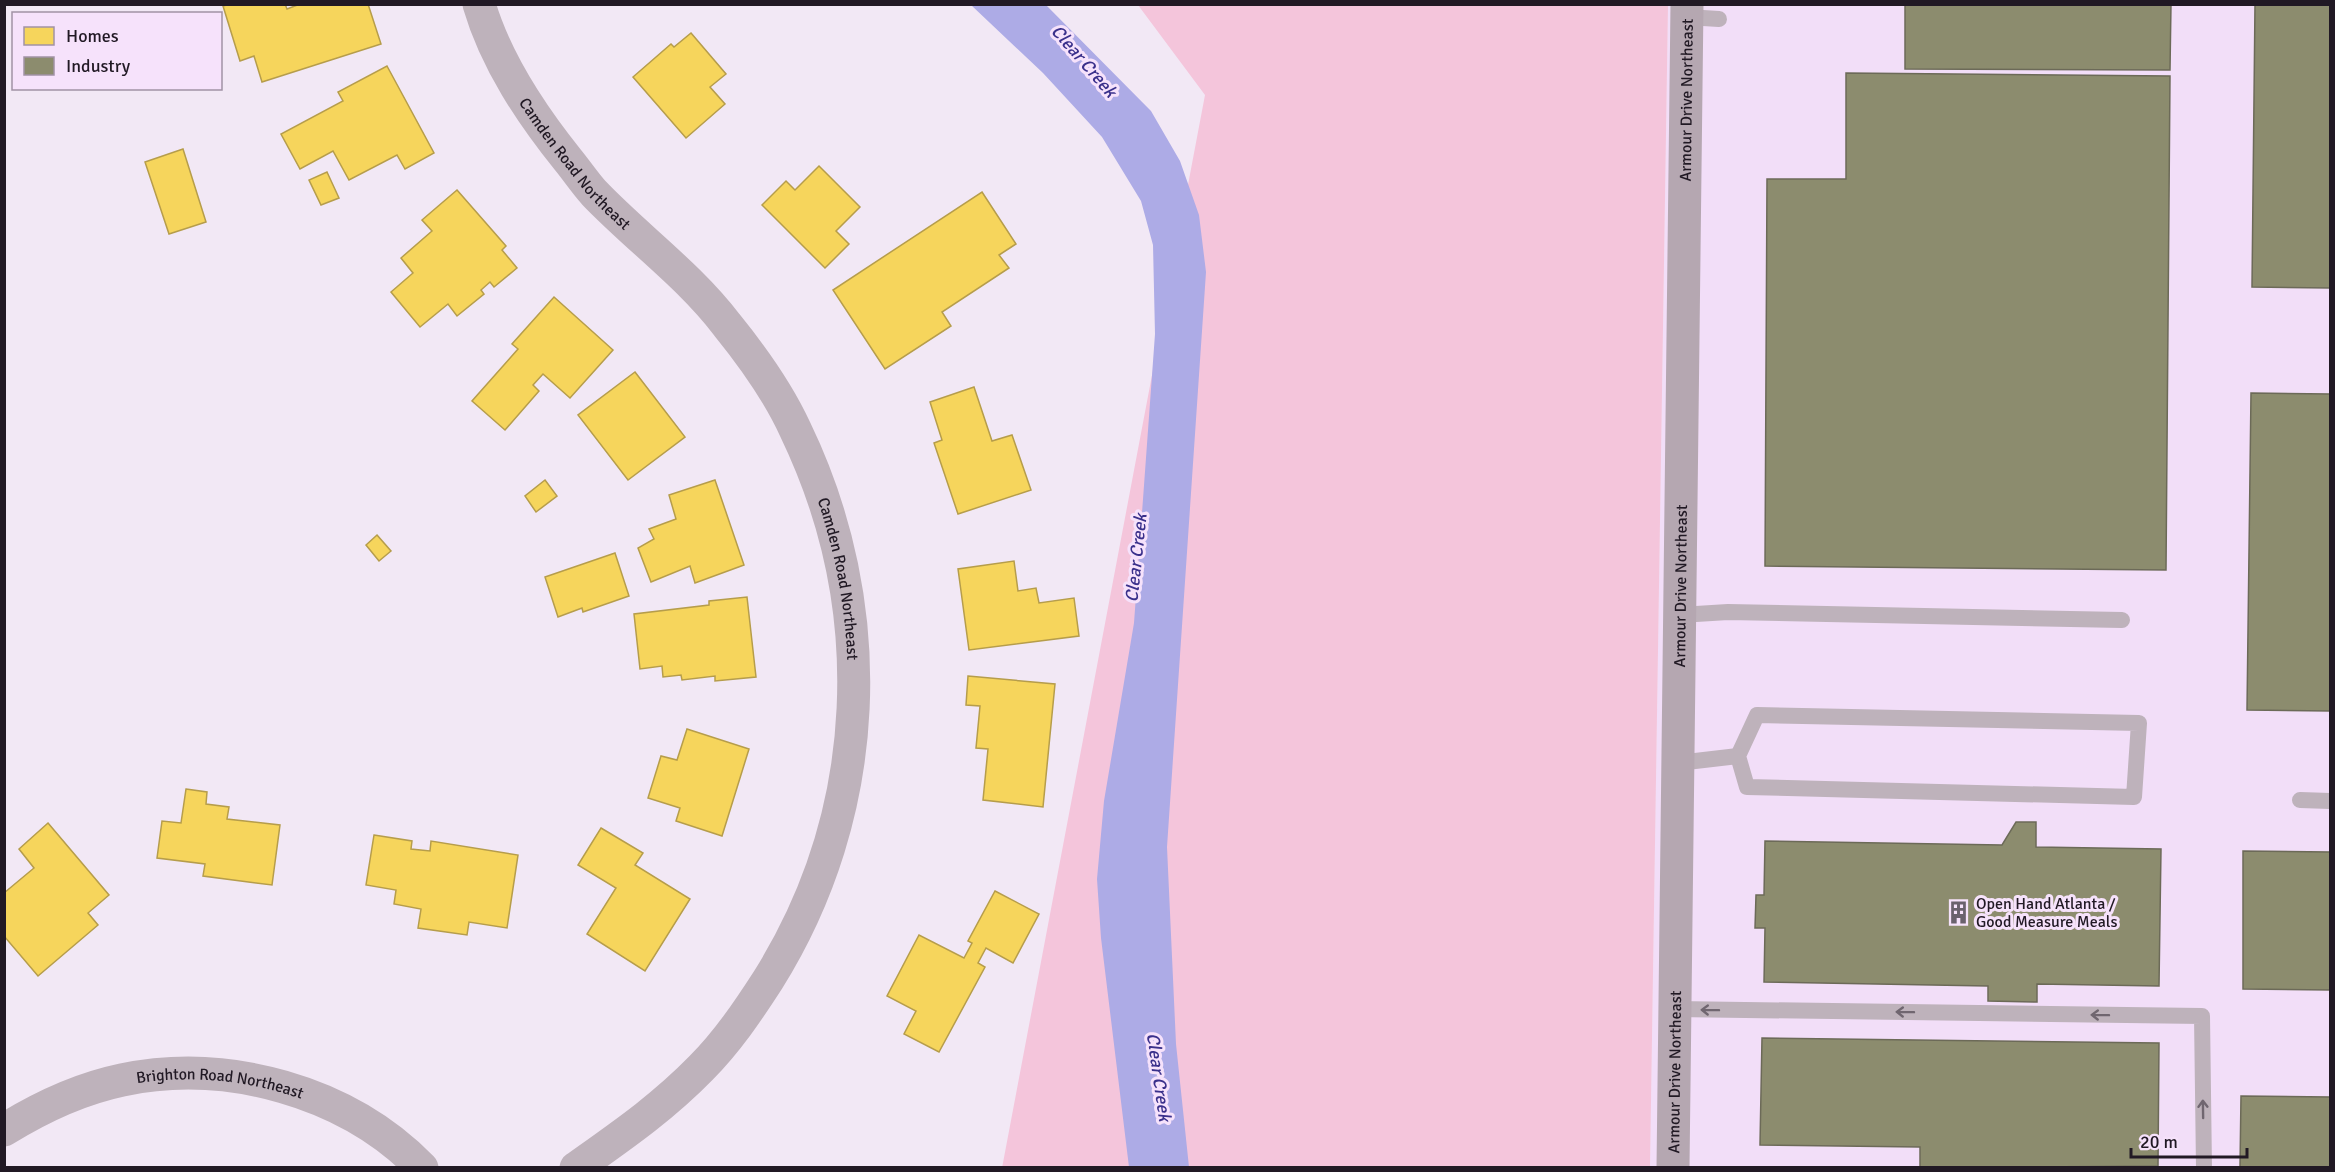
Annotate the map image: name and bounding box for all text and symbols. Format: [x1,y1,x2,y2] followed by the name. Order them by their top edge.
[12,12,222,90] legend
[1676,18,1698,182] street label: Armour Drive Northeast
[1047,20,1123,103] water label: Clear Creek
[66,25,119,47] text: Homes
[66,55,131,77] text: Industry
[514,94,635,235] street label: Camden Road Northeast
[813,495,862,661] street label: Camden Road Northeast
[1670,504,1692,668] street label: Armour Drive Northeast
[1120,511,1152,603] water label: Clear Creek
[1976,894,2118,932] place label: Open Hand Atlanta / Good Measure Meals
[1945,899,1971,925] building icon: Open Hand Atlanta / Good Measure Meals
[1664,990,1686,1154] street label: Armour Drive Northeast
[1700,1004,1720,1016] one-way arrow
[1895,1006,1915,1018] one-way arrow
[2090,1009,2110,1021] one-way arrow
[1142,1031,1176,1125] water label: Clear Creek
[135,1064,307,1104] street label: Brighton Road Northeast
[2197,1100,2209,1120] one-way arrow
[2131,1121,2246,1159] scale bar
[2140,1131,2178,1153] text: 20 m

